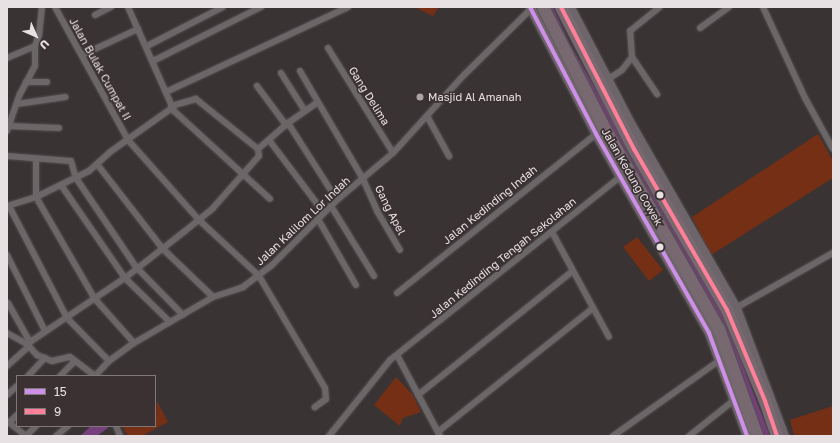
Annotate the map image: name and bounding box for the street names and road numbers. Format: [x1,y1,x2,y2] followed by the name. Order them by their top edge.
[66,15,134,123] street label: Jalan Bulak Cumpat II
[346,64,392,128] street label: Gang Delima
[599,126,665,228] street label: Jalan Kedung Cowek
[440,163,540,247] street label: Jalan Kedinding Indah
[253,174,353,268] street label: Jalan Kalilom Lor Indah
[372,183,408,237] street label: Gang Apel
[427,195,579,321] street label: Jalan Kedinding Tengah Sekolahan

